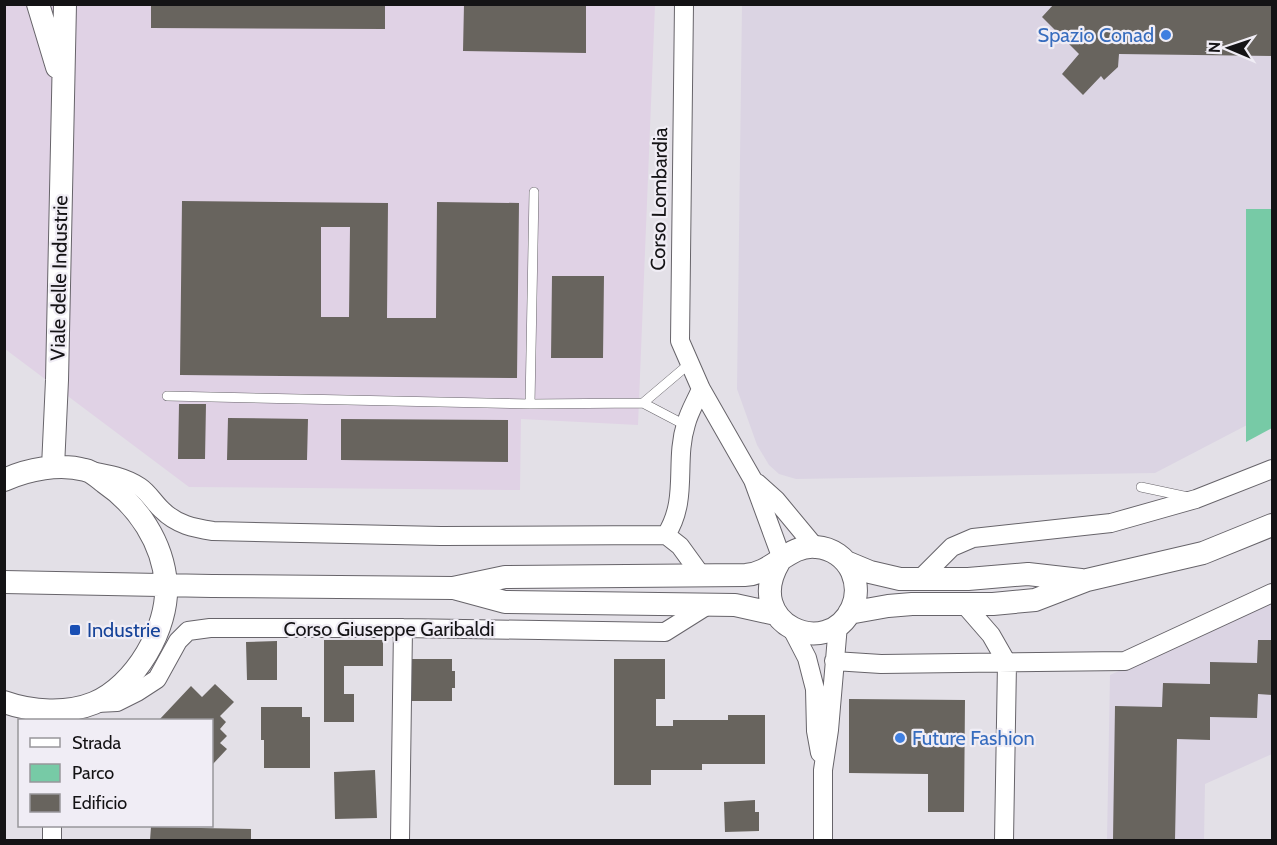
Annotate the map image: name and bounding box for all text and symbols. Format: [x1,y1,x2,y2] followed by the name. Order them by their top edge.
[1199,18,1259,78] north arrow
[1038,23,1154,47] place label: Spazio Conad
[1159,28,1173,42] marker: Spazio Conad
[1205,42,1224,53] text: N
[646,127,672,271] street label: Corso Lombardia
[46,195,72,361] street label: Viale delle Industrie
[284,617,494,641] street label: Corso Giuseppe Garibaldi
[87,618,161,642] place label: Industrie
[68,623,82,637] marker: Industrie
[18,719,213,827] legend
[912,726,1035,750] place label: Future Fashion
[893,731,907,745] marker: Future Fashion
[72,732,122,754] text: Strada
[72,762,114,784] text: Parco
[72,792,127,814] text: Edificio

